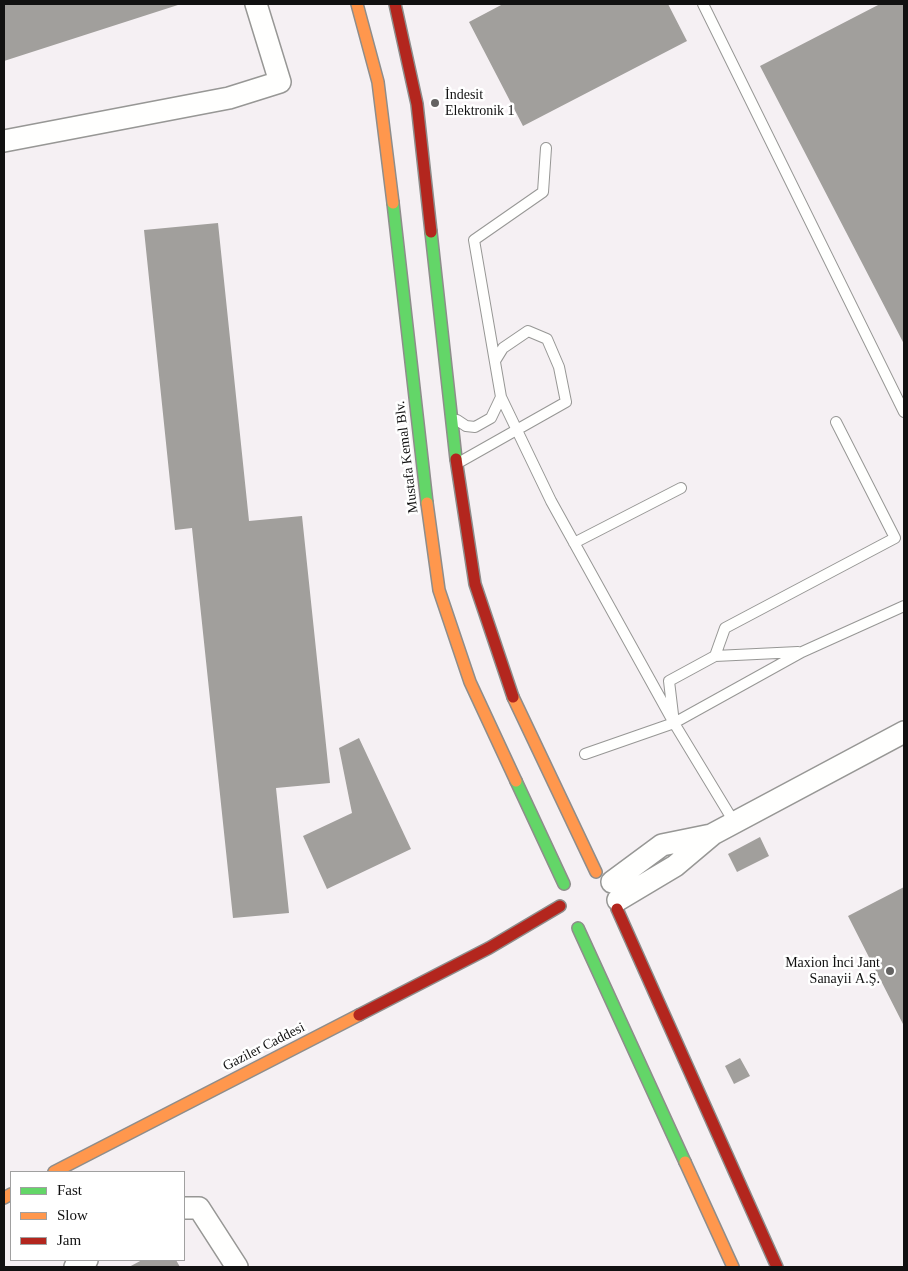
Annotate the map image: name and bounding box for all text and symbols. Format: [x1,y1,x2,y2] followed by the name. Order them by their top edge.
[445,87,515,120] place label: İndesit Elektronik 1
[429,97,441,109] marker: İndesit Elektronik 1
[392,400,422,514] street label: Mustafa Kemal Blv.
[785,955,880,988] place label: Maxion İnci Jant Sanayii A.Ş.
[884,965,896,977] marker: Maxion İnci Jant Sanayii A.Ş.
[220,1019,308,1075] street label: Gaziler Caddesi
[10,1171,185,1261] legend
[57,1182,82,1198] text: Fast
[57,1207,88,1223] text: Slow
[57,1232,81,1248] text: Jam

